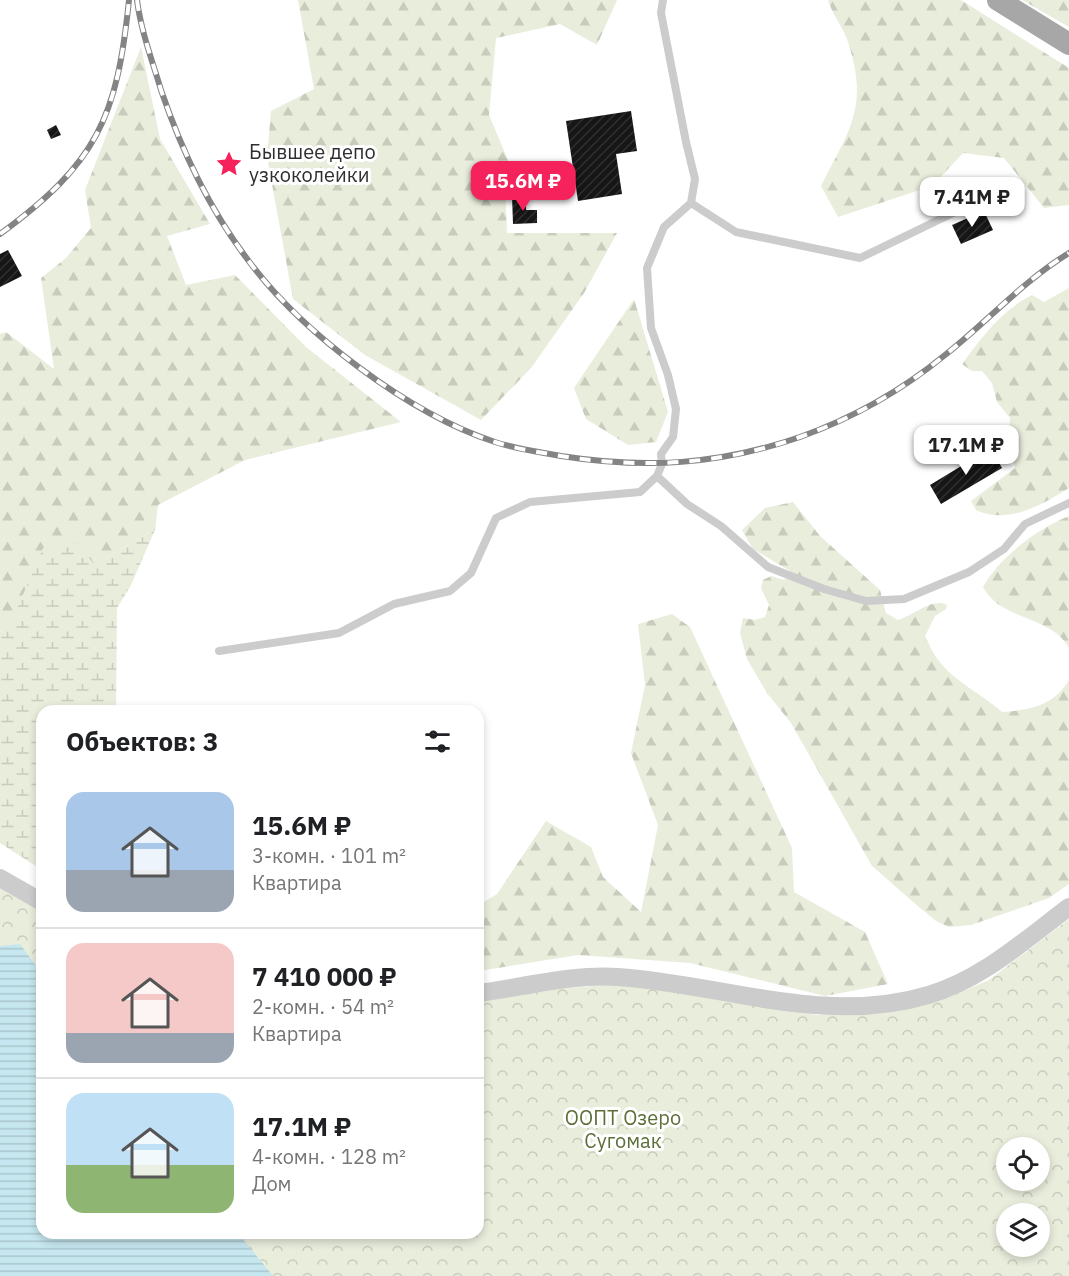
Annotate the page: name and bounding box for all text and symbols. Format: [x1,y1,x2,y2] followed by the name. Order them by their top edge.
[249,138,376,188] place label: Бывшее депо узкоколейки
[214,149,244,179] place icon: Бывшее депо узкоколейки
[468,161,578,212] pin: 15.6M ₽
[485,167,561,194] text: 15.6M ₽
[917,177,1027,228] pin: 7.41M ₽
[934,183,1010,210] text: 7.41M ₽
[911,425,1021,476] pin: 17.1M ₽
[928,431,1004,458] text: 17.1M ₽
[66,724,218,758] text: Объектов: 3
[421,725,454,758] icon: filters
[252,808,351,842] text: 15.6M ₽
[114,816,186,888] icon: home
[252,842,406,869] text: 3-комн. · 101 m²
[252,869,342,896] text: Квартира
[252,959,397,993] text: 7 410 000 ₽
[114,967,186,1039] icon: home
[252,993,394,1020] text: 2-комн. · 54 m²
[252,1020,342,1047] text: Квартира
[565,1104,681,1154] park label: ООПТ Озеро Сугомак
[252,1109,351,1143] text: 17.1M ₽
[114,1117,186,1189] icon: home
[996,1137,1050,1257] map controls
[996,1137,1050,1191] button: locate
[252,1143,406,1170] text: 4-комн. · 128 m²
[252,1170,292,1197] text: Дом
[996,1203,1050,1257] button: layers

